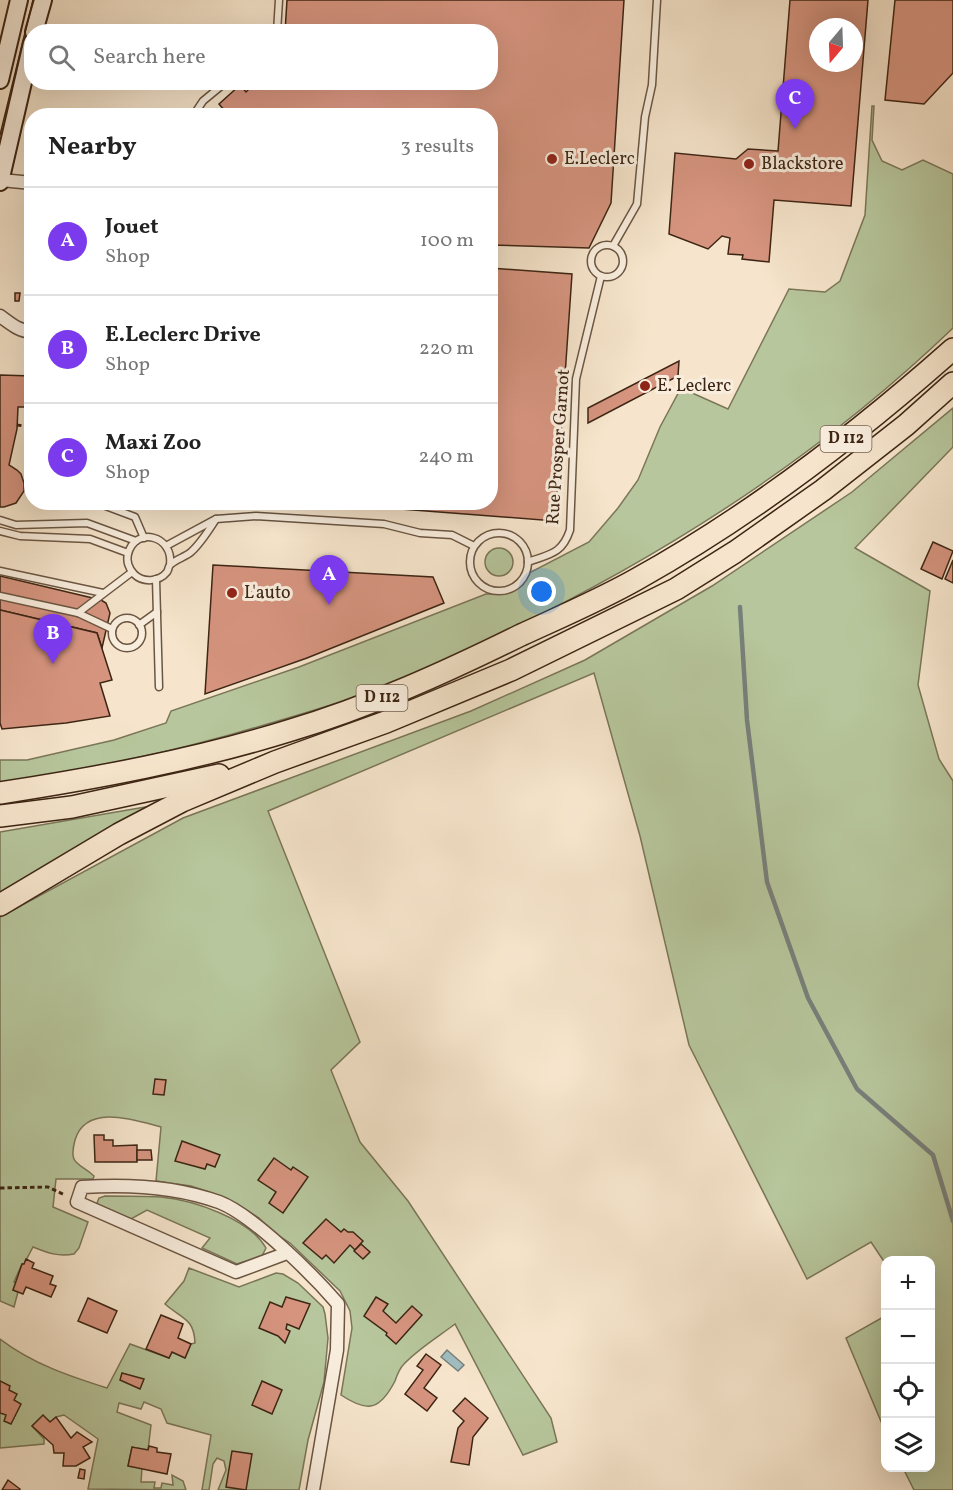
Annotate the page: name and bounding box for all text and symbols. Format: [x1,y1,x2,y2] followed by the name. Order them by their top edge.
[809,18,863,72] north arrow
[24,24,498,90] search box
[45,41,78,74] icon: search
[93,42,206,73] text: Search here
[776,80,814,129] pin: C
[48,129,137,165] text: Nearby
[400,133,474,161] text: 3 results
[564,147,635,172] place label: E.Leclerc
[545,152,559,166] marker: E.Leclerc
[761,152,843,177] place label: Blackstore
[742,157,756,171] marker: Blackstore
[105,212,158,243] text: Jouet
[60,227,75,255] text: A
[420,227,474,255] text: 100 m
[105,243,150,271] text: Shop
[105,320,261,351] text: E.Leclerc Drive
[61,335,74,363] text: B
[419,335,474,363] text: 220 m
[105,351,150,379] text: Shop
[541,368,577,526] street label: Rue Prosper Garnot
[657,374,731,399] place label: E. Leclerc
[638,379,652,393] marker: E. Leclerc
[820,426,872,452] road number: D 112
[105,428,201,459] text: Maxi Zoo
[61,443,74,471] text: C
[419,443,474,471] text: 240 m
[105,459,150,487] text: Shop
[310,556,348,605] pin: A
[527,577,556,606] your location
[244,581,291,606] place label: L'auto
[225,586,239,600] marker: L'auto
[34,614,72,664] pin: B
[356,685,407,711] road number: D 112
[881,1256,935,1472] map controls
[881,1256,935,1310] button: +
[881,1310,935,1364] button: −
[881,1364,935,1418] button: locate
[881,1418,935,1472] button: layers

